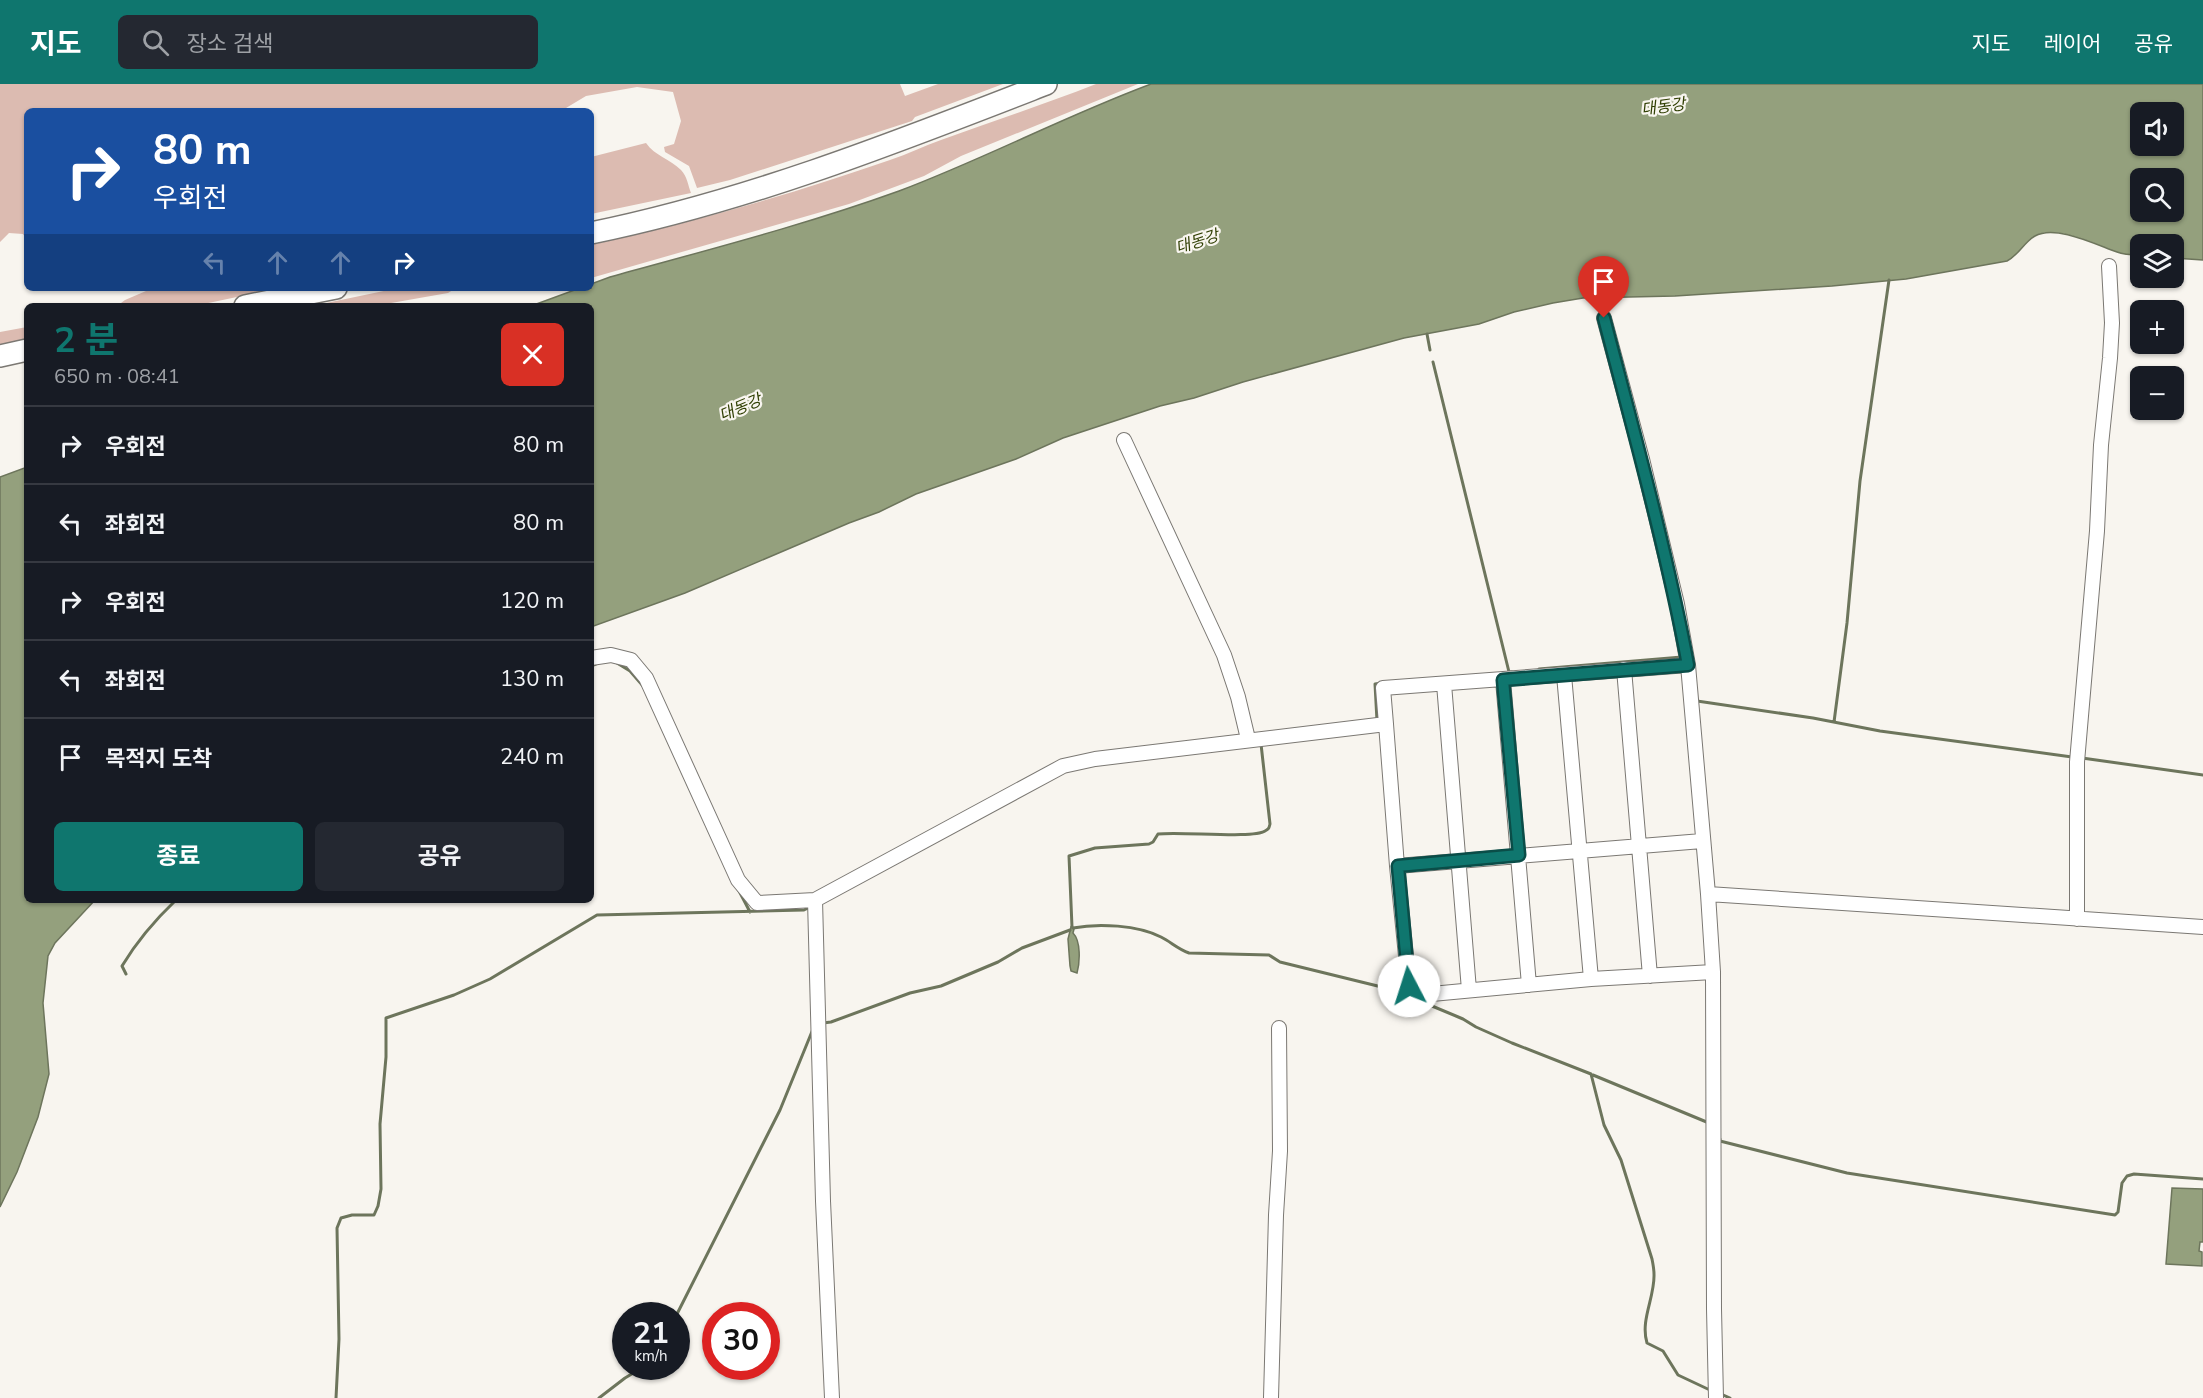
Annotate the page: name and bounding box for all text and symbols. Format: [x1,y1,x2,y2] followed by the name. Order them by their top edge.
[118,15,538,69] search box
[30,25,82,63] text: 지도
[139,26,172,59] icon: search
[187,29,273,59] text: 장소 검색
[1972,30,2010,58] text: 지도
[2043,30,2101,58] text: 레이어
[2134,30,2173,58] text: 공유
[1640,93,1689,121] water label: 대동강
[2130,102,2184,420] map controls
[2130,102,2184,156] button: sound
[153,122,252,179] text: 80 m
[54,132,132,210] icon: right
[2130,168,2184,222] button: search
[153,180,228,217] text: 우회전
[1173,224,1224,259] water label: 대동강
[2130,234,2184,288] button: layers
[198,246,231,279] icon: left
[261,246,294,279] icon: ahead
[324,246,357,279] icon: ahead
[387,246,420,279] icon: right
[1578,256,1629,318] pin
[1587,265,1620,298] icon: arrive
[2130,300,2184,354] button: +
[54,316,118,365] text: 2 분
[501,323,564,386] button: close
[54,363,180,390] text: 650 m · 08:41
[2130,366,2184,420] button: −
[716,388,767,427] water label: 대동강
[54,429,87,462] icon: right
[513,430,564,460] text: 80 m
[105,432,166,462] text: 우회전
[54,507,87,540] icon: left
[513,508,564,538] text: 80 m
[105,510,166,540] text: 좌회전
[54,585,87,618] icon: right
[500,586,564,616] text: 120 m
[105,588,166,618] text: 우회전
[54,663,87,696] icon: left
[500,664,564,694] text: 130 m
[105,666,166,696] text: 좌회전
[54,741,87,774] icon: arrive
[500,742,564,772] text: 240 m
[105,744,212,774] text: 목적지 도착
[54,822,303,891] button: 종료
[315,822,564,891] button: 공유
[1377,954,1441,1018] position arrow
[702,1302,780,1380] speed limit sign: 30
[633,1313,669,1354] text: 21
[634,1346,668,1366] text: km/h

